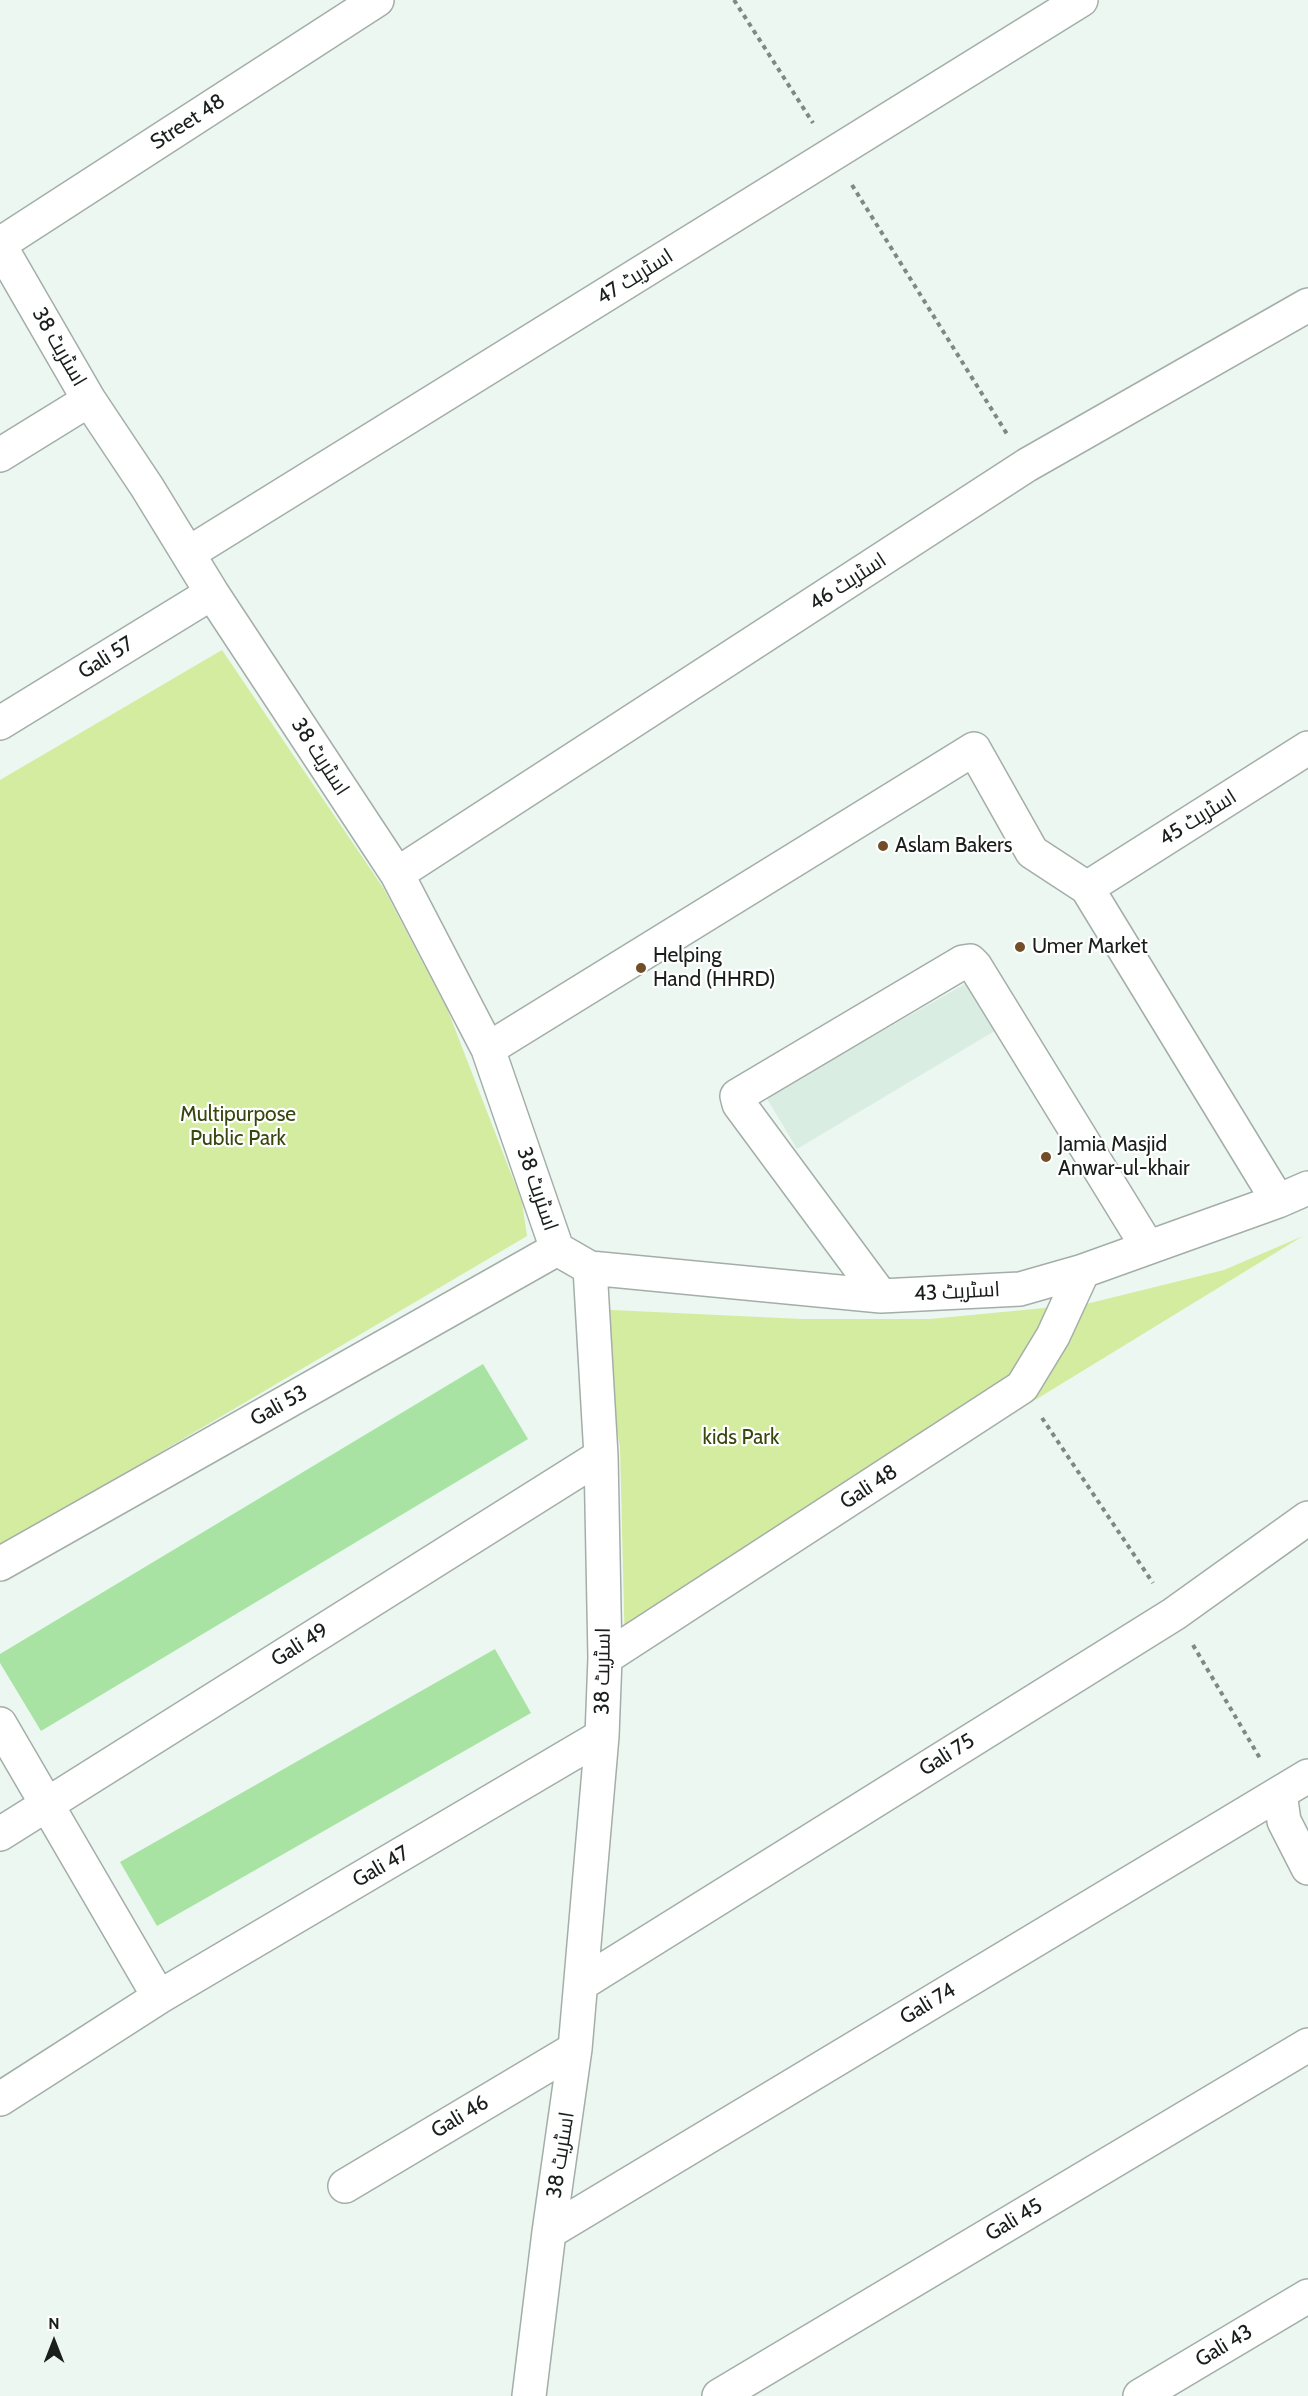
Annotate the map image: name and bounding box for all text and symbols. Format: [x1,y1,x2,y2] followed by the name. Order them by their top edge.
[146,89,230,155] street label: Street 48
[592,244,678,310] street label: اسٹریٹ 47
[26,303,92,391] street label: اسٹریٹ 38
[805,548,891,616] street label: اسٹریٹ 46
[74,631,138,685] street label: Gali 57
[286,714,354,800] street label: اسٹریٹ 38
[1155,784,1241,852] street label: اسٹریٹ 45
[895,833,1012,859] place label: Aslam Bakers
[876,839,890,853] marker: Aslam Bakers
[1032,934,1148,960] place label: Umer Market
[1013,940,1027,954] marker: Umer Market
[653,943,776,993] place label: Helping Hand (HHRD)
[634,961,648,975] marker: Helping Hand (HHRD)
[180,1102,296,1152] park label: Multipurpose Public Park
[1058,1132,1190,1182] place label: Jamia Masjid Anwar-ul-khair
[511,1144,563,1234] street label: اسٹریٹ 38
[1039,1150,1053,1164] marker: Jamia Masjid Anwar-ul-khair
[913,1277,1001,1307] street label: اسٹریٹ 43
[246,1380,312,1432] street label: Gali 53
[703,1425,779,1451] park label: kids Park
[836,1459,902,1515] street label: Gali 48
[267,1618,333,1672] street label: Gali 49
[590,1627,616,1715] street label: اسٹریٹ 38
[915,1728,979,1782] street label: Gali 75
[348,1841,414,1893] street label: Gali 47
[896,1978,960,2030] street label: Gali 74
[427,2090,493,2144] street label: Gali 46
[542,2110,580,2200] street label: اسٹریٹ 38
[981,2193,1047,2247] street label: Gali 45
[24,2312,84,2372] north arrow
[48,2314,60,2333] text: N
[1191,2319,1257,2373] street label: Gali 43

